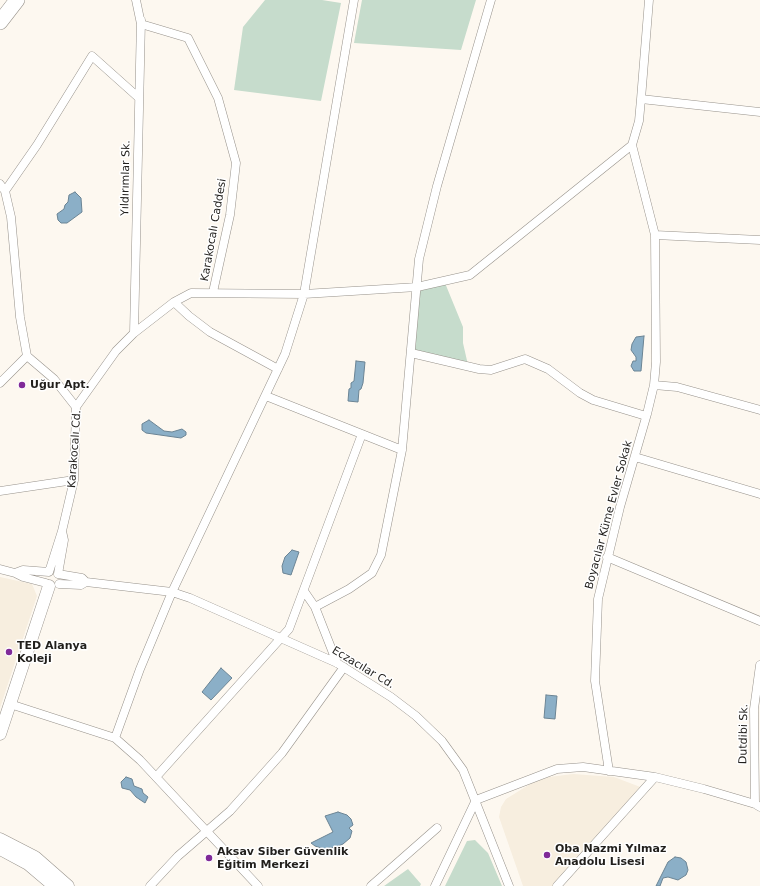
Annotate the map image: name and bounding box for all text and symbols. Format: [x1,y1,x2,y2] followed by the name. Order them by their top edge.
[119,140,133,216] street label: Yıldırımlar Sk.
[198,178,230,282] street label: Karakocalı Caddesi
[30,378,90,392] place label: Uğur Apt.
[17,380,27,390] marker: Uğur Apt.
[66,409,84,489] street label: Karakocalı Cd.
[583,439,635,591] street label: Boyacılar Küme Evler Sokak
[17,639,87,665] place label: TED Alanya Koleji
[329,644,397,692] street label: Eczacılar Cd.
[4,647,14,657] marker: TED Alanya Koleji
[737,704,751,764] street label: Dutdibi Sk.
[555,842,666,868] place label: Oba Nazmi Yılmaz Anadolu Lisesi
[217,845,348,871] place label: Aksav Siber Güvenlik Eğitim Merkezi
[542,850,552,860] marker: Oba Nazmi Yılmaz Anadolu Lisesi
[204,853,214,863] marker: Aksav Siber Güvenlik Eğitim Merkezi

